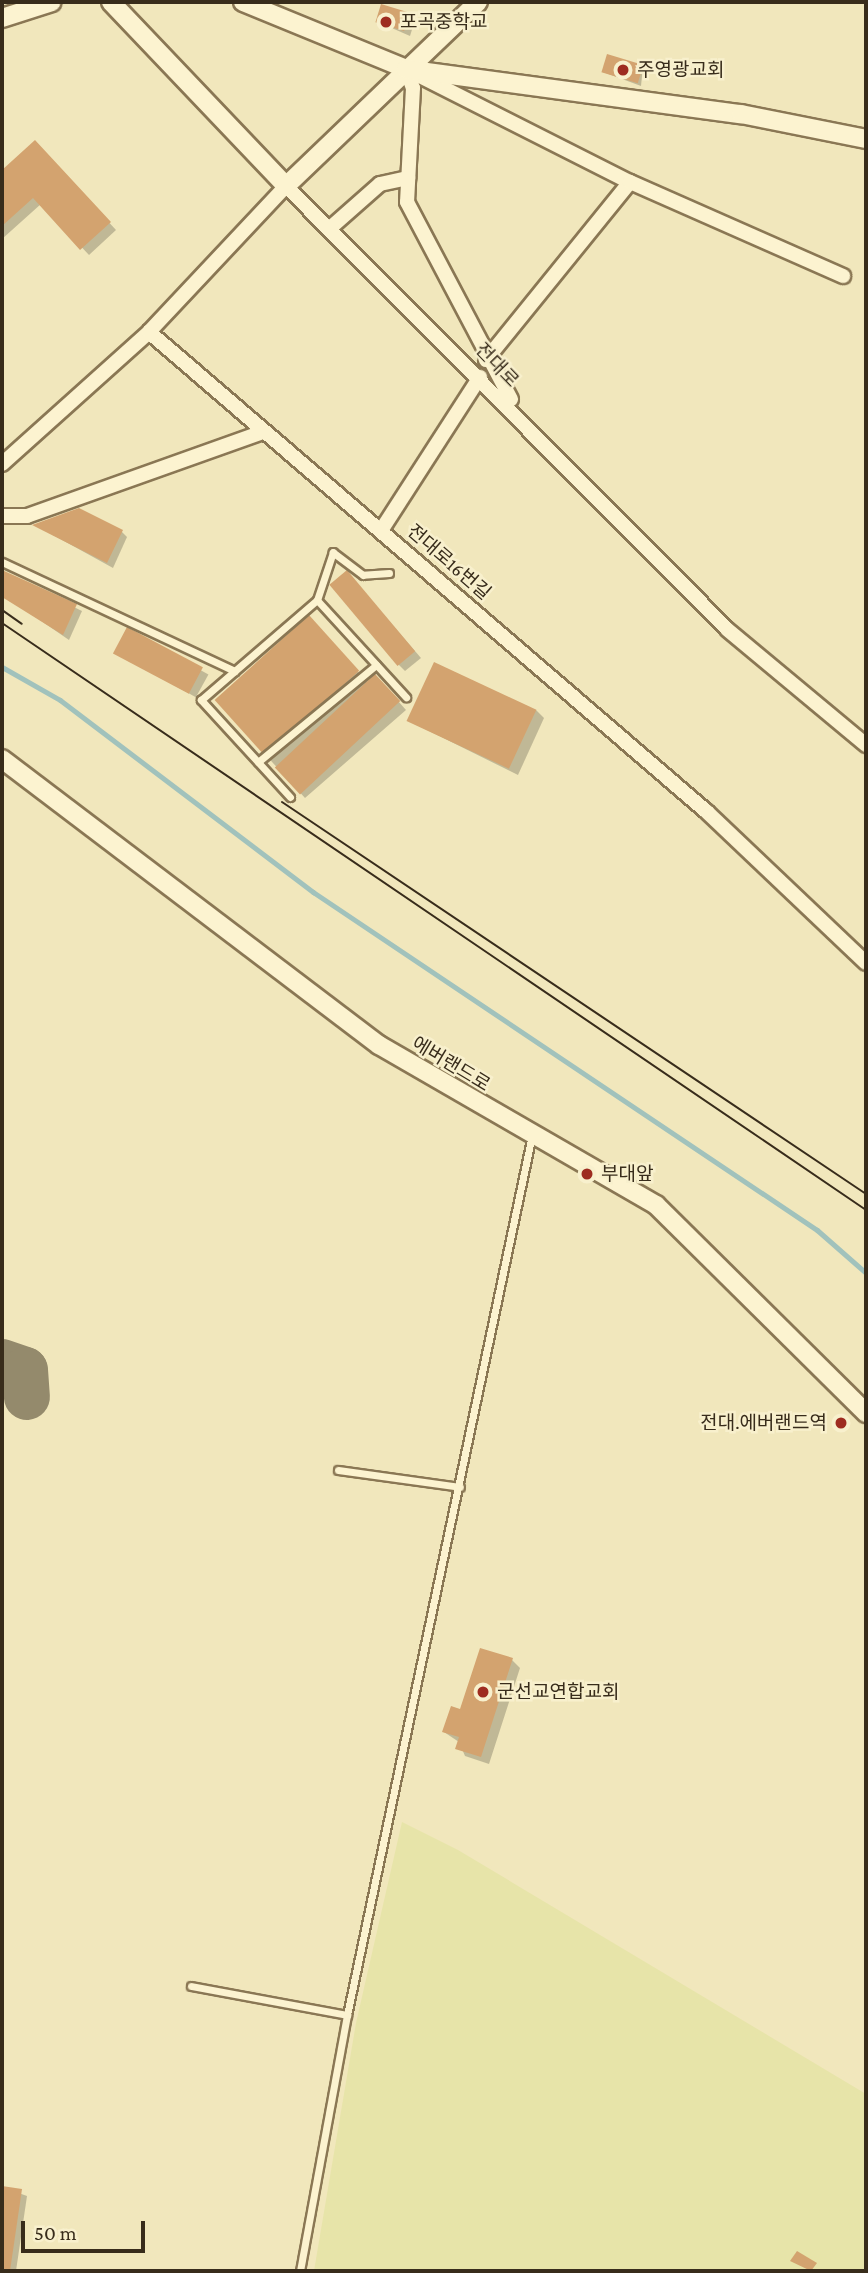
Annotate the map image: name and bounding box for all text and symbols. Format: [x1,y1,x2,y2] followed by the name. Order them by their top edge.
[400,11,487,33] place label: 포곡중학교
[378,14,394,30] marker: 포곡중학교
[637,59,724,81] place label: 주영광교회
[615,62,631,78] marker: 주영광교회
[471,338,523,392] street label: 전대로
[403,519,495,605] street label: 전대로16번길
[408,1032,494,1096] street label: 에버랜드로
[601,1163,653,1185] place label: 부대앞
[579,1166,595,1182] marker: 부대앞
[700,1412,827,1434] place label: 전대.에버랜드역
[833,1415,849,1431] marker: 전대.에버랜드역
[497,1681,619,1703] place label: 군선교연합교회
[475,1684,491,1700] marker: 군선교연합교회
[24,2206,149,2250] scale bar
[34,2221,77,2245] text: 50 m

